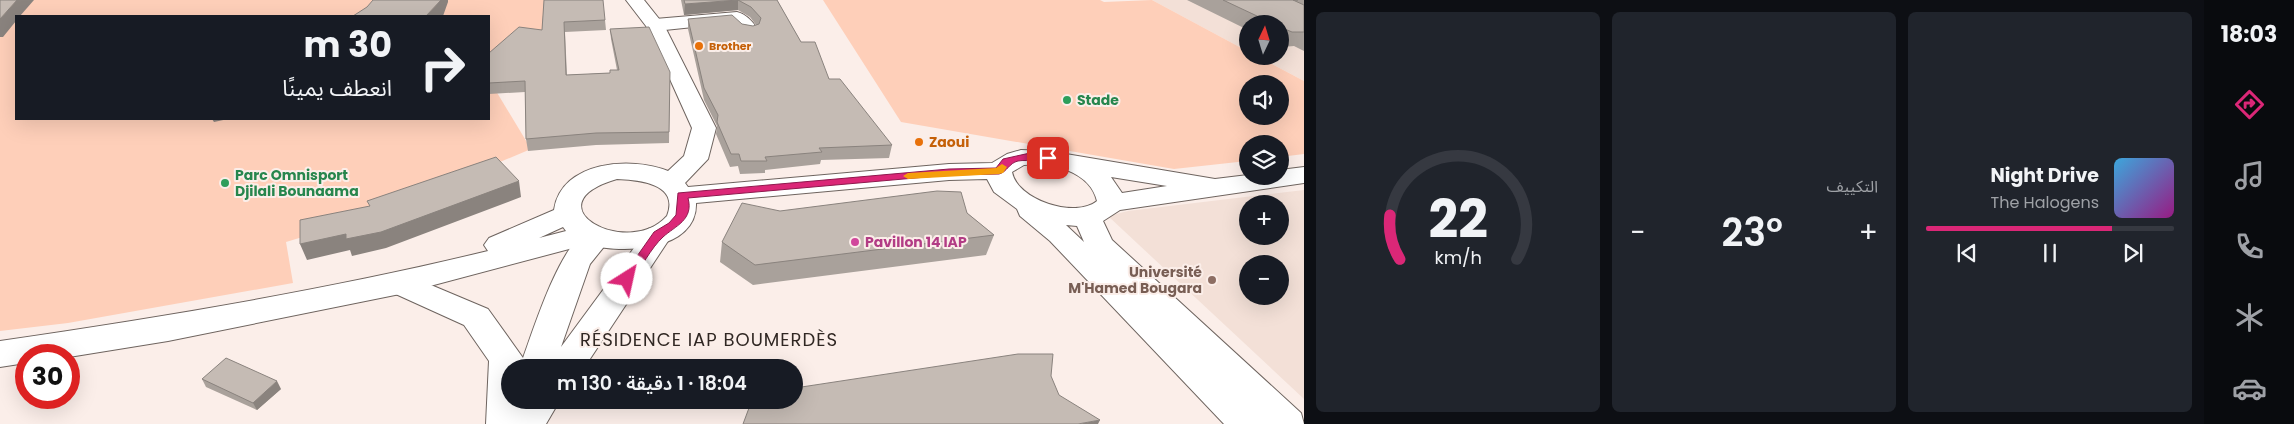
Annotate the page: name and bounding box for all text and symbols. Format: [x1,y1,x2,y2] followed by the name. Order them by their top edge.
[1239,15,1289,65] north arrow
[1239,15,1289,305] map controls
[2221,19,2277,50] text: 18:03
[304,20,392,69] text: 30 m
[410,35,475,100] icon: right
[709,38,752,54] place label: Brother
[693,40,705,52] marker: Brother
[282,73,392,104] text: انعطف يمينًا
[1239,75,1289,125] button: sound
[2232,87,2267,122] icon: directions
[1077,90,1119,110] place label: Stade
[1061,94,1073,106] marker: Stade
[929,132,969,152] place label: Zaoui
[1239,135,1289,185] button: layers
[913,136,925,148] marker: Zaoui
[1027,137,1069,179] pin
[1034,144,1062,172] icon: arrive
[2232,158,2267,193] icon: music
[1991,162,2099,189] text: Night Drive
[235,165,359,201] place label: Parc Omnisport Djilali Bounaama
[1826,175,1878,198] text: التكييف
[219,177,231,189] marker: Parc Omnisport Djilali Bounaama
[1428,183,1488,256] text: 22
[1991,191,2099,214] text: The Halogens
[1239,195,1289,245] button: +
[1721,206,1783,259] text: 23°
[1630,213,1645,252] text: −
[1859,213,1878,252] text: +
[2232,229,2267,264] icon: phone
[865,232,967,252] place label: Pavillon 14 IAP
[849,236,861,248] marker: Pavillon 14 IAP
[1953,239,1981,267] icon: previous
[2036,239,2064,267] icon: pause
[2119,239,2147,267] icon: next
[1434,245,1482,270] text: km/h
[600,252,652,304] position arrow
[1239,255,1289,305] button: −
[1068,262,1202,298] place label: Université M'Hamed Bougara
[1206,274,1218,286] marker: Université M'Hamed Bougara
[2232,300,2267,335] icon: climate
[580,327,838,352] district label: RÉSIDENCE IAP BOUMERDÈS
[15,344,80,409] speed limit sign: 30
[557,370,747,397] text: 18:04 · 1 دقيقة · 130 m
[2232,371,2267,406] icon: car

